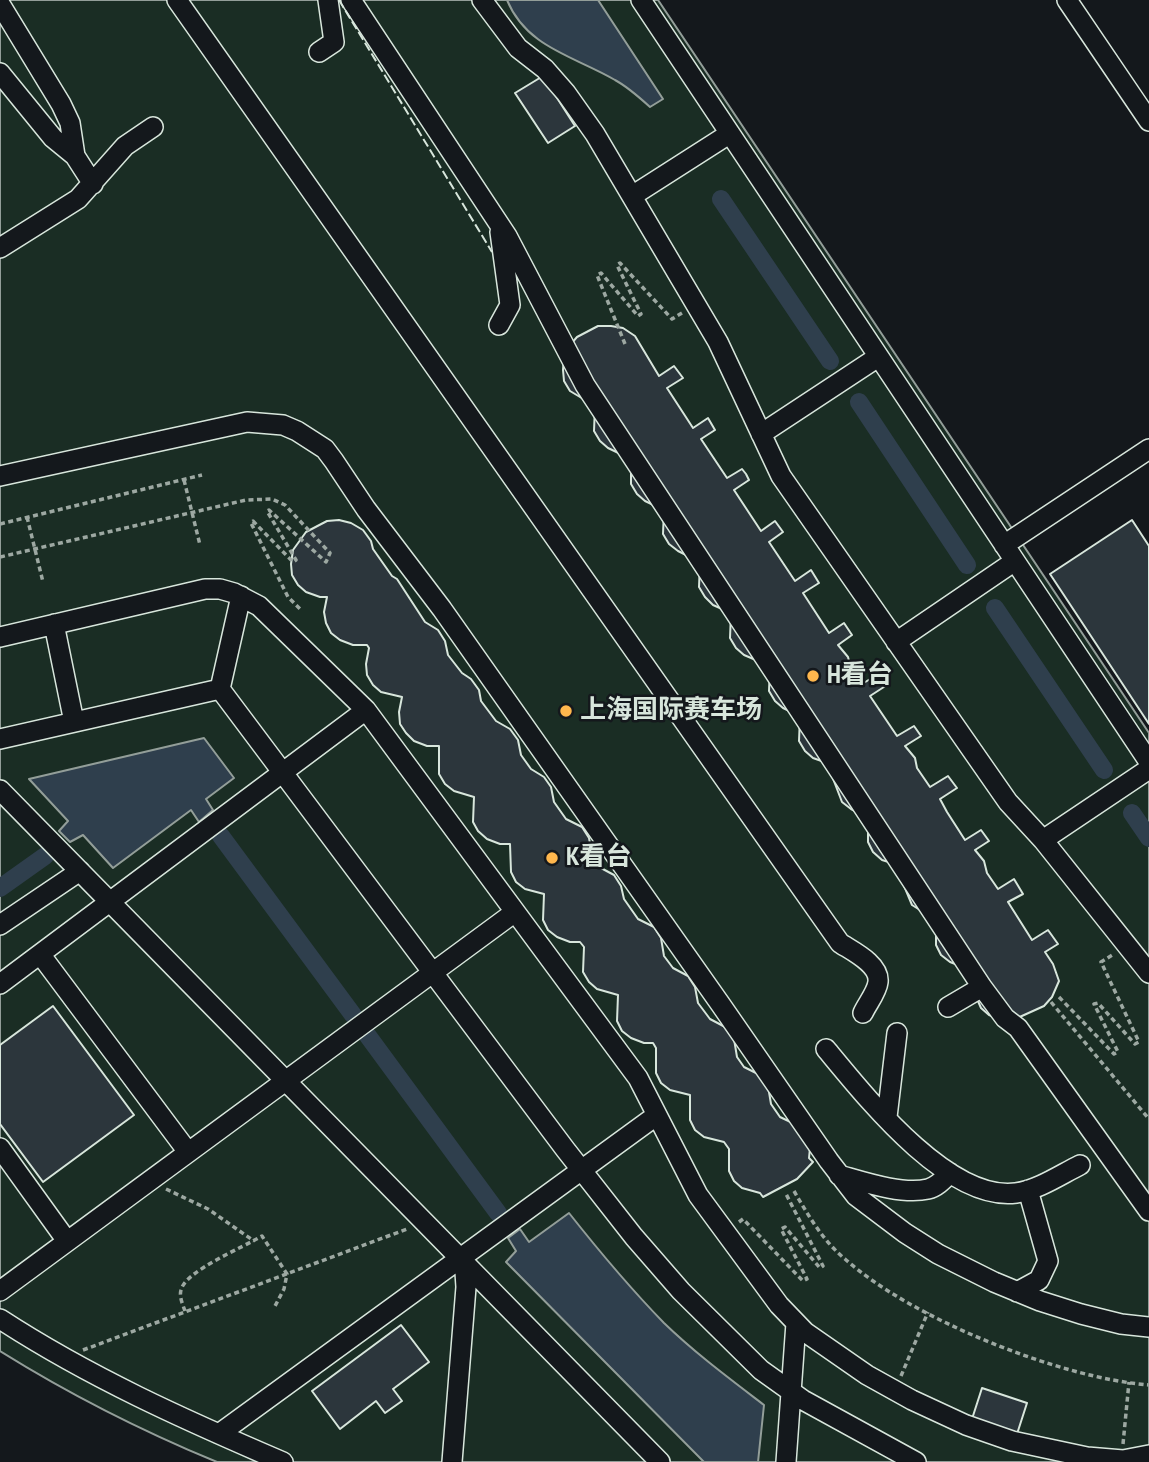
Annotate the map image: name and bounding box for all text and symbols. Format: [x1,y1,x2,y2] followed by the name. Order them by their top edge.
[827,660,893,692] place label: H看台
[805,668,821,684] marker: H看台
[580,695,762,727] place label: 上海国际赛车场
[558,703,574,719] marker: 上海国际赛车场
[566,842,631,874] place label: K看台
[544,850,560,866] marker: K看台

